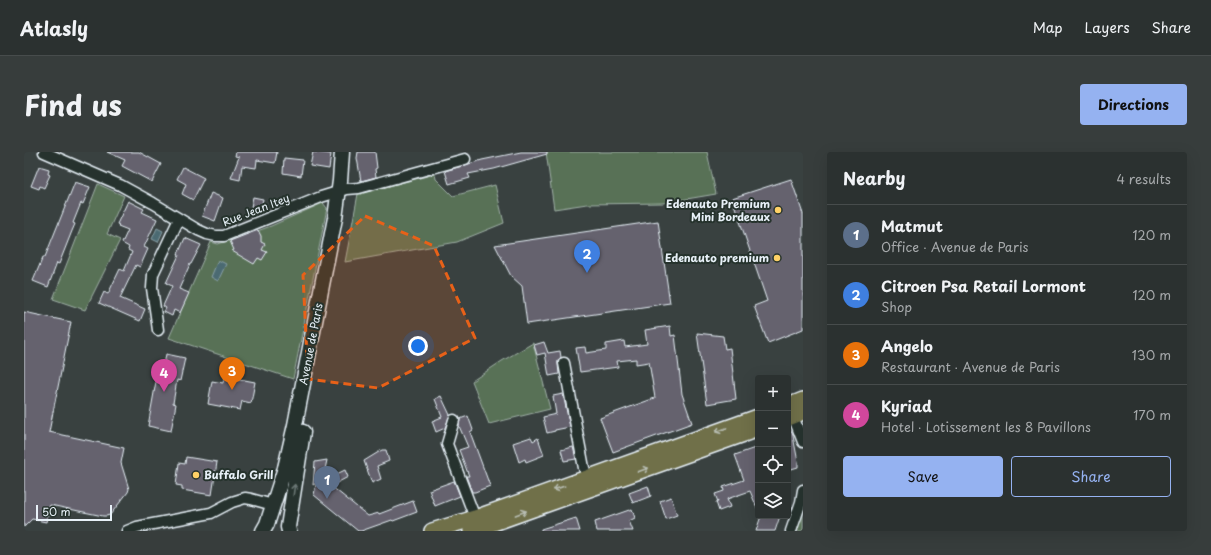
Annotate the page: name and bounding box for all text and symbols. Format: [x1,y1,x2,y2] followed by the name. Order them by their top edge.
[20,14,88,42] text: Atlasly
[1033,17,1063,38] text: Map
[1085,17,1130,38] text: Layers
[1152,17,1191,38] text: Share
[24,83,122,126] text: Find us
[1080,84,1187,125] button: Directions
[843,165,905,191] text: Nearby
[1117,169,1171,188] text: 4 results
[220,189,292,230] street label: Rue Jean Itey
[666,195,770,225] place label: Edenauto Premium Mini Bordeaux
[773,205,783,215] marker: Edenauto Premium Mini Bordeaux
[881,214,943,237] text: Matmut
[853,225,859,244] text: 1
[1132,225,1171,244] text: 120 m
[881,237,1029,256] text: Office · Avenue de Paris
[574,240,600,273] pin: 2
[665,249,769,266] place label: Edenauto premium
[772,253,782,263] marker: Edenauto premium
[881,274,1086,297] text: Citroen Psa Retail Lormont
[851,285,861,304] text: 2
[1132,285,1171,304] text: 120 m
[881,297,912,316] text: Shop
[294,302,327,386] street label: Avenue de Paris
[881,334,933,357] text: Angelo
[408,336,428,356] your location
[852,345,860,364] text: 3
[1132,345,1171,364] text: 130 m
[219,357,245,390] pin: 3
[881,357,1060,376] text: Restaurant · Avenue de Paris
[151,359,177,392] pin: 4
[755,375,791,519] map controls
[755,375,791,411] button: +
[881,394,932,417] text: Kyriad
[852,405,860,424] text: 4
[1133,405,1171,424] text: 170 m
[755,411,791,447] button: −
[881,417,1091,436] text: Hotel · Lotissement les 8 Pavillons
[715,427,728,434] one-way arrow
[755,447,791,483] button: locate
[843,456,1003,497] button: Save
[1011,456,1171,497] button: Share
[637,465,649,473] one-way arrow
[204,466,273,483] place label: Buffalo Grill
[314,466,340,499] pin: 1
[191,470,201,480] marker: Buffalo Grill
[755,483,791,519] button: layers
[290,484,298,497] one-way arrow
[553,485,566,492] one-way arrow
[36,503,112,522] scale bar
[42,503,71,520] text: 50 m
[515,509,527,517] one-way arrow

